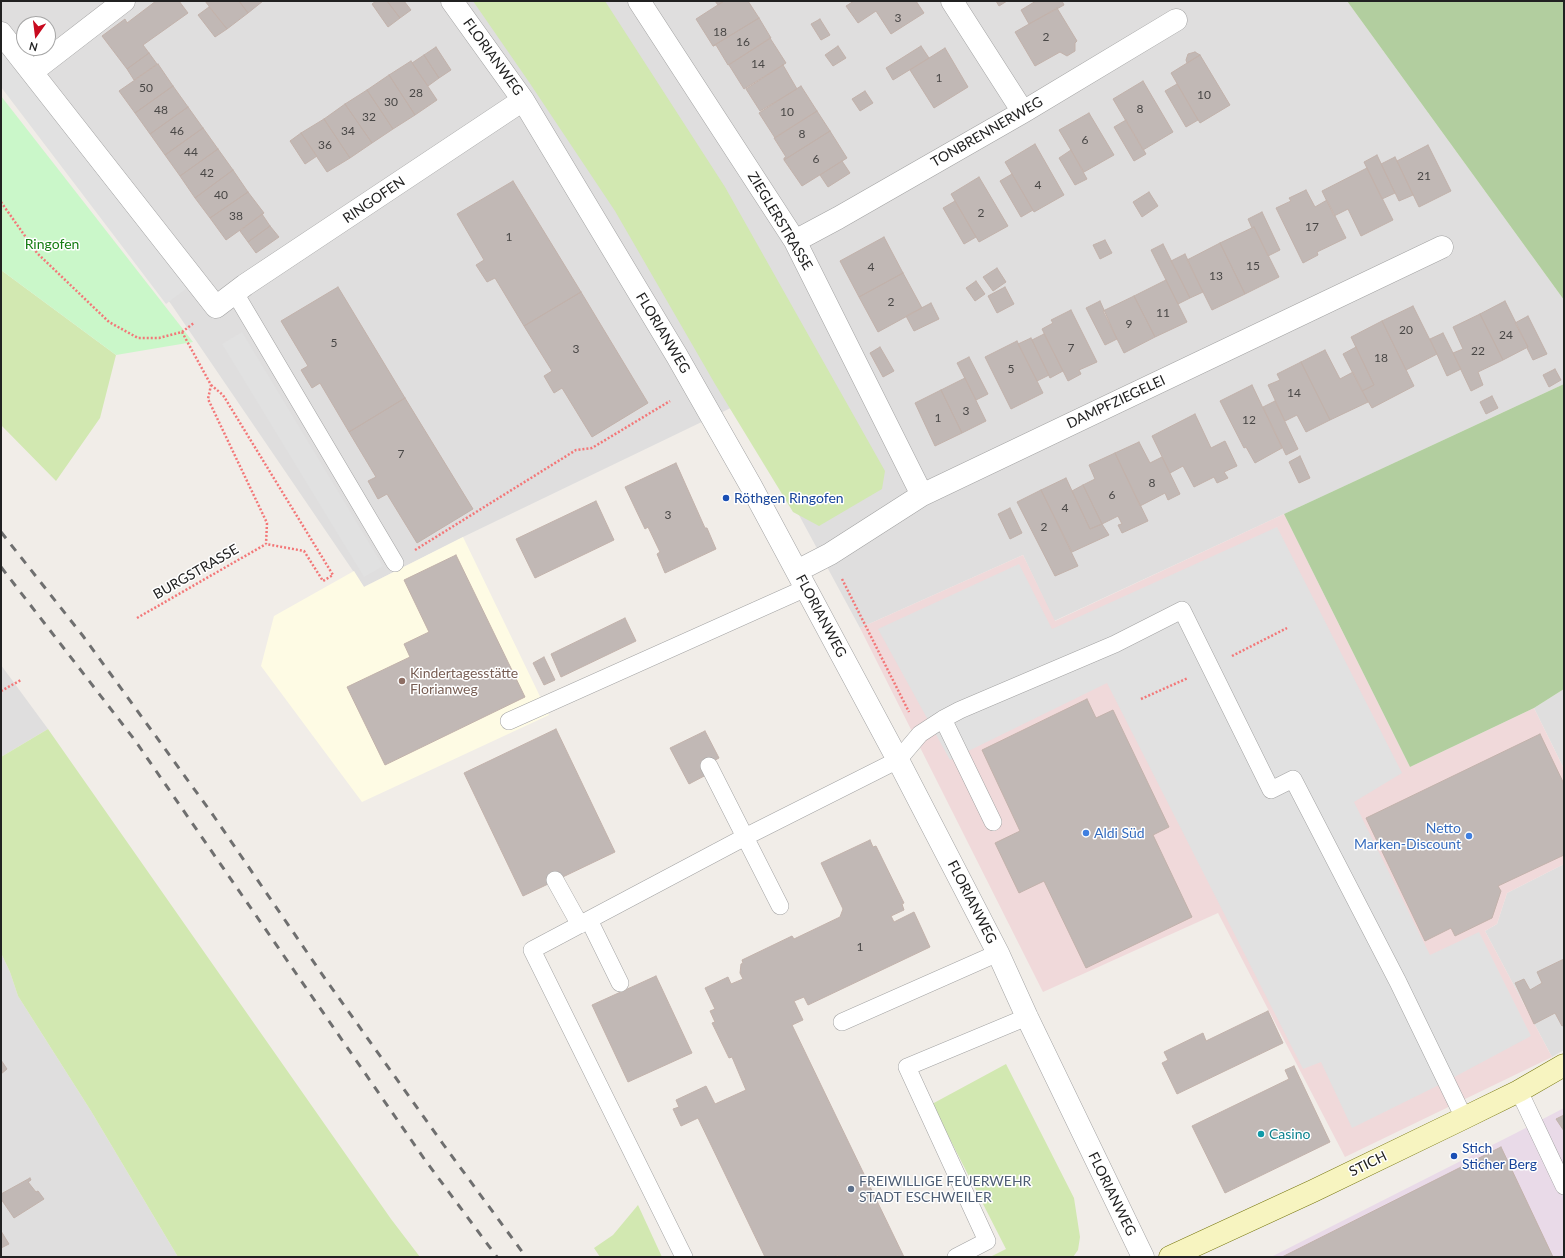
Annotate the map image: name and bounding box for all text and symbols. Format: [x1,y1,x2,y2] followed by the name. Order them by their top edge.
[895,11,901,25] house number: 3
[459,15,527,99] street label: FLORIANWEG
[16,16,56,56] north arrow
[713,25,727,39] house number: 18
[1043,30,1049,44] house number: 2
[736,35,750,49] house number: 16
[28,40,39,54] text: N
[751,57,765,71] house number: 14
[936,71,942,85] house number: 1
[139,81,153,95] house number: 50
[409,86,423,100] house number: 28
[1197,88,1211,102] house number: 10
[928,93,1046,171] street label: TONBRENNERWEG
[384,95,398,109] house number: 30
[1137,102,1143,116] house number: 8
[154,103,168,117] house number: 48
[780,105,794,119] house number: 10
[362,110,376,124] house number: 32
[170,124,184,138] house number: 46
[341,124,355,138] house number: 34
[799,127,805,141] house number: 8
[1082,133,1088,147] house number: 6
[318,138,332,152] house number: 36
[184,145,198,159] house number: 44
[813,152,819,166] house number: 6
[200,166,214,180] house number: 42
[744,169,816,273] street label: ZIEGLERSTRASSE
[1417,169,1431,183] house number: 21
[340,173,408,227] street label: RINGOFEN
[1035,178,1041,192] house number: 4
[214,188,228,202] house number: 40
[978,206,984,220] house number: 2
[229,209,243,223] house number: 38
[1305,220,1319,234] house number: 17
[506,230,512,244] house number: 1
[25,236,79,252] park label: Ringofen
[1246,259,1260,273] house number: 15
[868,260,874,274] house number: 4
[1209,269,1223,283] house number: 13
[632,290,694,376] street label: FLORIANWEG
[888,295,894,309] house number: 2
[1156,306,1170,320] house number: 11
[1126,317,1132,331] house number: 9
[1399,323,1413,337] house number: 20
[1499,328,1513,342] house number: 24
[331,336,337,350] house number: 5
[1068,341,1074,355] house number: 7
[573,342,579,356] house number: 3
[1471,344,1485,358] house number: 22
[1374,351,1388,365] house number: 18
[1008,362,1014,376] house number: 5
[1064,372,1168,432] street label: DAMPFZIEGELEI
[1287,386,1301,400] house number: 14
[963,404,969,418] house number: 3
[935,411,941,425] house number: 1
[1242,413,1256,427] house number: 12
[398,447,404,461] house number: 7
[1149,476,1155,490] house number: 8
[1109,488,1115,502] house number: 6
[734,490,844,506] place label: Röthgen Ringofen
[721,493,731,503] marker: Röthgen Ringofen
[1062,501,1068,515] house number: 4
[665,508,671,522] house number: 3
[1041,520,1047,534] house number: 2
[150,541,242,603] street label: BURGSTRASSE
[792,572,850,660] street label: FLORIANWEG
[410,665,518,698] place label: Kindertagesstätte Florianweg
[397,676,407,686] marker: Kindertagesstätte Florianweg
[1354,820,1461,852] place label: Netto Marken-Discount
[1094,825,1145,841] place label: Aldi Süd
[1081,828,1091,838] marker: Aldi Süd
[1464,831,1474,841] marker: Netto Marken-Discount
[944,858,1000,946] street label: FLORIANWEG
[857,940,863,954] house number: 1
[1269,1126,1310,1142] place label: Casino
[1256,1129,1266,1139] marker: Casino
[1462,1140,1537,1172] place label: Stich Sticher Berg
[1346,1148,1390,1180] street label: STICH
[1084,1149,1140,1239] street label: FLORIANWEG
[1449,1151,1459,1161] marker: Stich Sticher Berg
[859,1173,1031,1206] place label: FREIWILLIGE FEUERWEHR STADT ESCHWEILER
[846,1184,856,1194] marker: FREIWILLIGE FEUERWEHR STADT ESCHWEILER

